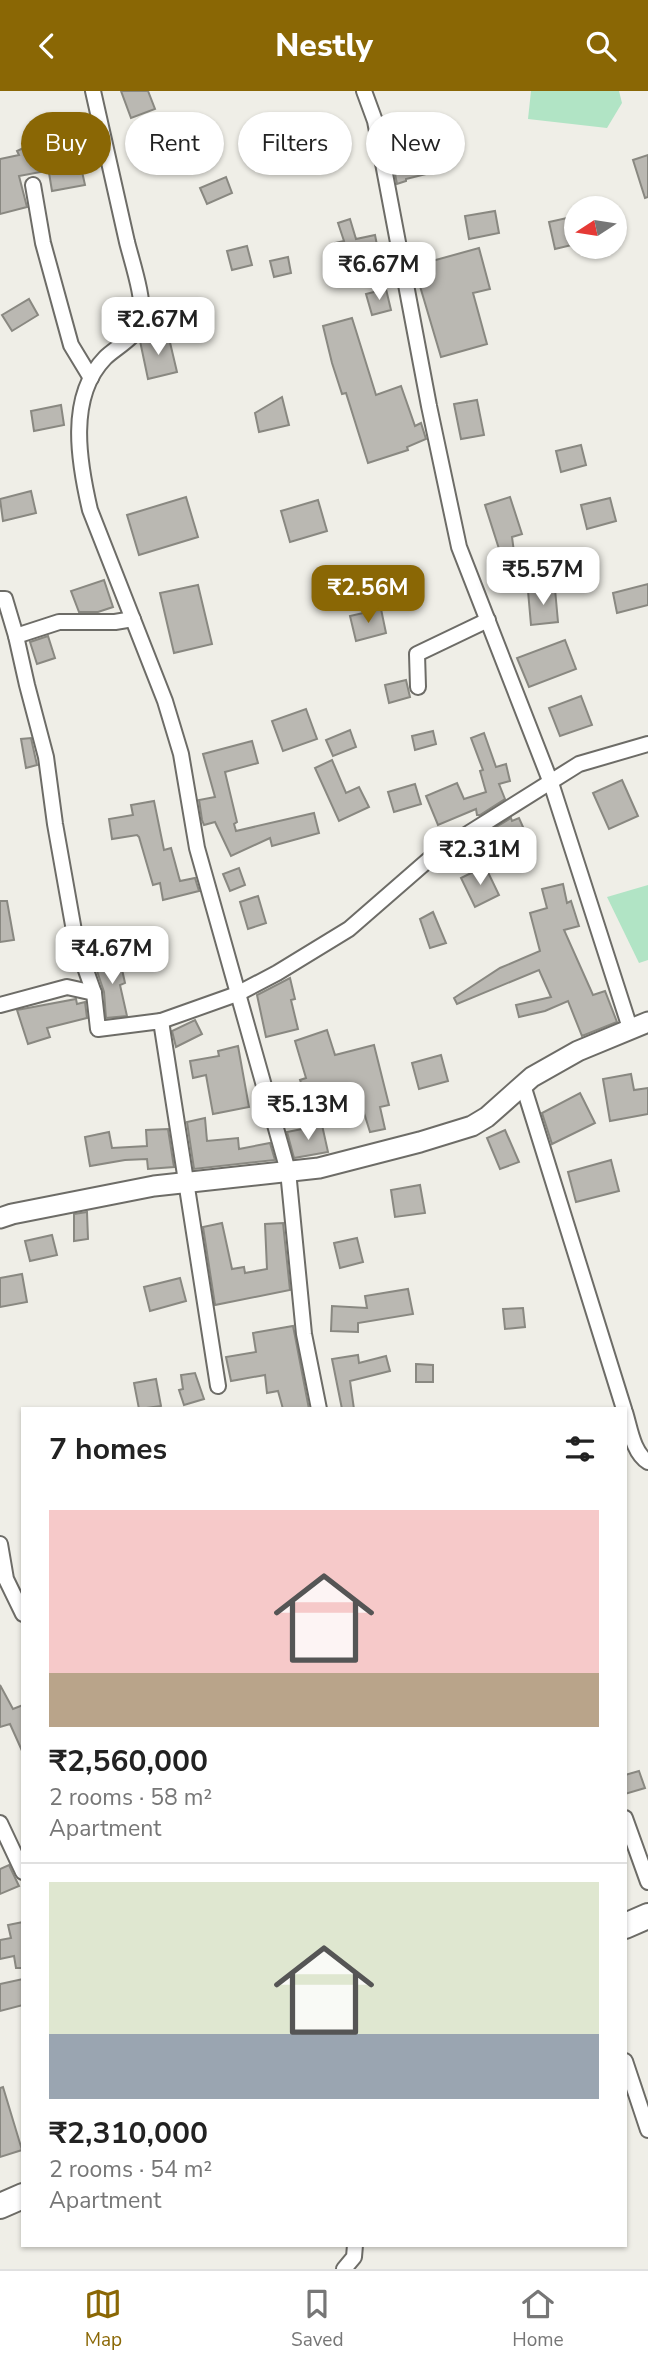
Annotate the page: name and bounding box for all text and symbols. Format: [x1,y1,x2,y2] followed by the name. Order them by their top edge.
[275,24,373,67] text: Nestly
[28,27,66,65] icon: back
[582,27,620,65] icon: search
[21,112,111,175] chip: Buy
[125,112,224,175] chip: Rent
[238,112,352,175] chip: Filters
[366,112,465,175] chip: New
[564,196,626,259] north arrow
[564,196,627,259] map controls
[322,243,436,302] pin: ₹6.67M
[339,249,419,280] text: ₹6.67M
[101,297,215,357] pin: ₹2.67M
[118,304,198,335] text: ₹2.67M
[486,547,600,607] pin: ₹5.57M
[503,554,583,585] text: ₹5.57M
[311,566,425,625] pin: ₹2.56M
[328,572,408,603] text: ₹2.56M
[423,827,537,887] pin: ₹2.31M
[440,834,520,865] text: ₹2.31M
[55,927,169,986] pin: ₹4.67M
[72,933,152,964] text: ₹4.67M
[251,1083,365,1142] pin: ₹5.13M
[268,1089,348,1120] text: ₹5.13M
[49,1429,167,1470] text: 7 homes
[561,1430,599,1468] icon: filters
[261,1555,387,1681] icon: home
[49,1741,208,1782] text: ₹2,560,000
[49,1782,212,1813] text: 2 rooms · 58 m²
[49,1813,161,1844] text: Apartment
[261,1927,387,2053] icon: home
[49,2113,208,2154] text: ₹2,310,000
[49,2154,212,2185] text: 2 rooms · 54 m²
[49,2185,161,2216] text: Apartment
[84,2285,122,2353] tab: Map
[291,2285,344,2353] tab: Saved
[512,2285,564,2353] tab: Home

